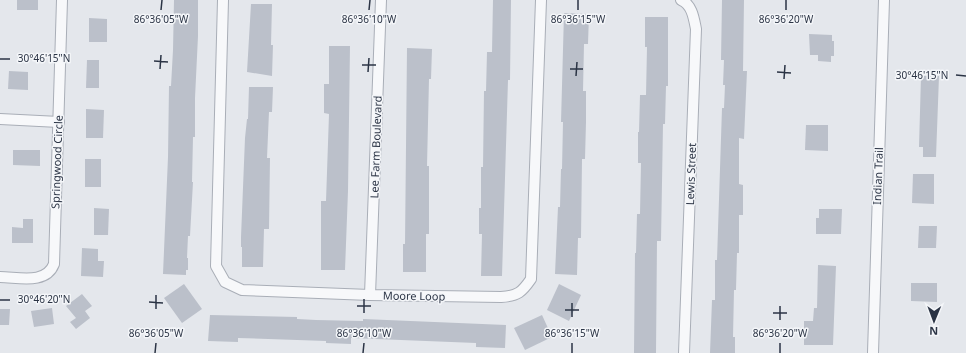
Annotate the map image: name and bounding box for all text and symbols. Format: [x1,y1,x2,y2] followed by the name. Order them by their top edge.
[134,12,189,26] text: 86°36'05"W
[342,12,397,26] text: 86°36'10"W
[551,12,606,26] text: 86°36'15"W
[759,12,814,26] text: 86°36'20"W
[18,51,70,65] text: 30°46'15"N
[896,68,948,82] text: 30°46'15"N
[366,95,385,199] street label: Lee Farm Boulevard
[47,115,66,209] street label: Springwood Circle
[682,143,699,205] street label: Lewis Street
[869,147,886,205] street label: Indian Trail
[383,287,446,304] street label: Moore Loop
[18,292,70,306] text: 30°46'20"N
[914,301,954,341] north arrow
[929,324,938,339] text: N
[129,326,184,340] text: 86°36'05"W
[337,326,392,340] text: 86°36'10"W
[545,326,600,340] text: 86°36'15"W
[753,326,808,340] text: 86°36'20"W

